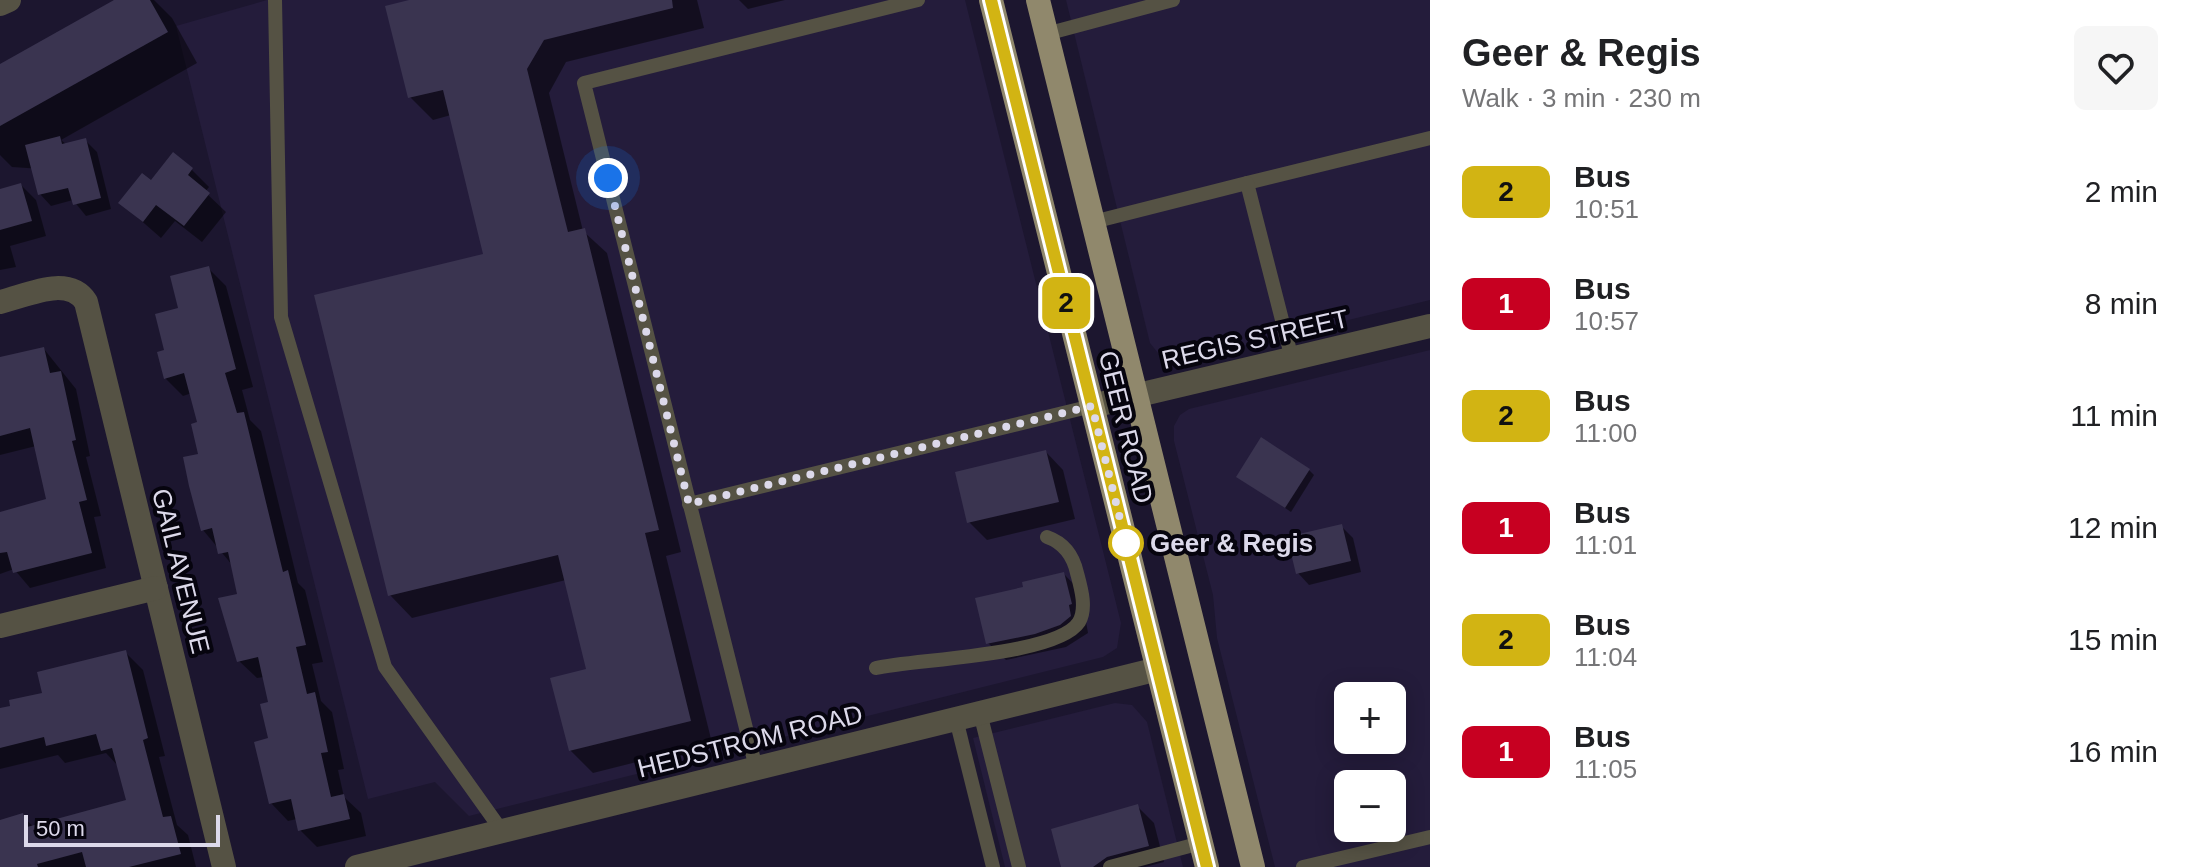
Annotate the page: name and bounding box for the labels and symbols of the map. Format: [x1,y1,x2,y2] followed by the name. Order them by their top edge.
[588,158,628,198] your location
[1040,277,1092,329] line badge: 2
[1159,303,1351,375] street label: REGIS STREET
[1093,348,1159,506] street label: GEER ROAD
[146,485,216,657] street label: GAIL AVENUE
[1109,526,1143,560] marker: Geer & Regis
[1150,528,1313,558] place label: Geer & Regis
[634,698,866,784] street label: HEDSTROM ROAD
[24,811,220,847] scale bar

